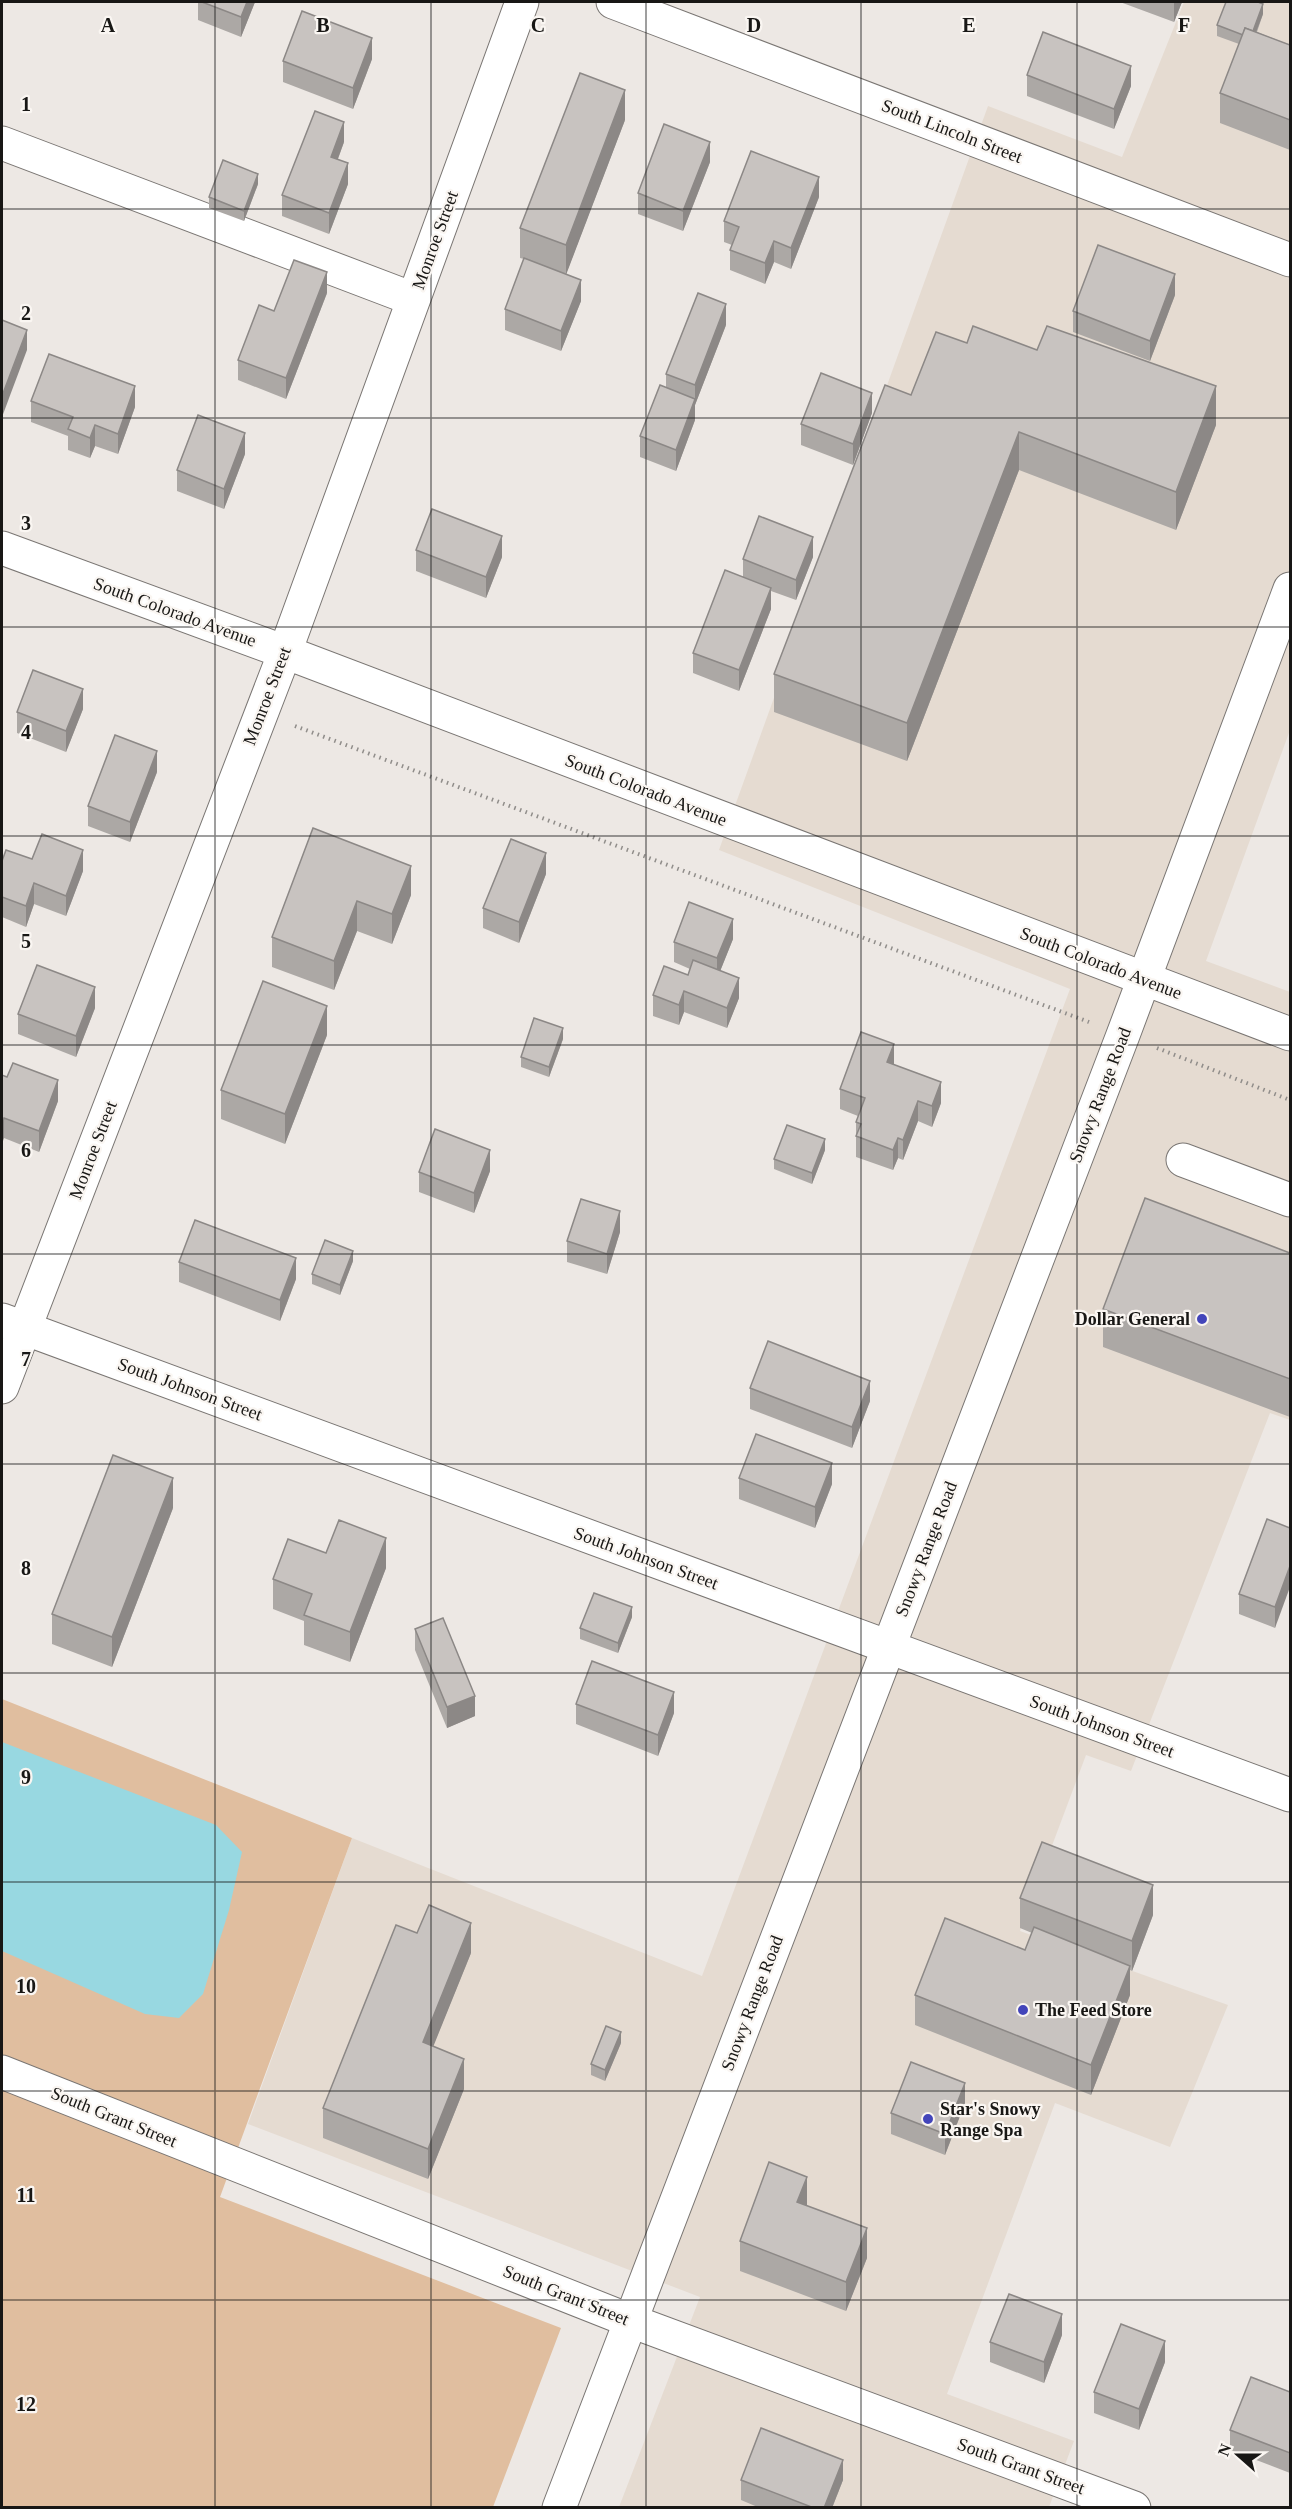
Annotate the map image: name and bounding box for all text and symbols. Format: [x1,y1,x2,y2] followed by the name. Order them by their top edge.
[101,14,116,36] text: A
[316,14,330,36] text: B
[531,14,545,36] text: C
[747,14,761,36] text: D
[962,14,976,36] text: E
[1178,14,1190,36] text: F
[21,93,31,115] text: 1
[879,95,1025,167] street label: South Lincoln Street
[408,188,462,292] street label: Monroe Street
[21,302,31,324] text: 2
[21,512,31,534] text: 3
[91,573,259,651] street label: South Colorado Avenue
[239,644,295,748] street label: Monroe Street
[21,721,31,743] text: 4
[562,750,730,830] street label: South Colorado Avenue
[1017,923,1185,1003] street label: South Colorado Avenue
[21,930,31,952] text: 5
[1065,1025,1135,1165] street label: Snowy Range Road
[65,1098,121,1202] street label: Monroe Street
[21,1139,31,1161] text: 6
[1075,1309,1190,1329] place label: Dollar General
[1195,1312,1209,1326] marker: Dollar General
[21,1348,31,1370] text: 7
[115,1354,265,1424] street label: South Johnson Street
[891,1479,961,1619] street label: Snowy Range Road
[571,1523,721,1593] street label: South Johnson Street
[21,1557,31,1579] text: 8
[1027,1691,1177,1761] street label: South Johnson Street
[21,1766,31,1788] text: 9
[717,1933,787,2073] street label: Snowy Range Road
[16,1975,36,1997] text: 10
[1035,2000,1152,2020] place label: The Feed Store
[1016,2003,1030,2017] marker: The Feed Store
[48,2083,180,2151] street label: South Grant Street
[940,2099,1041,2140] place label: Star's Snowy Range Spa
[921,2112,935,2126] marker: Star's Snowy Range Spa
[17,2184,35,2206] text: 11
[500,2261,632,2329] street label: South Grant Street
[16,2393,36,2415] text: 12
[1208,2425,1268,2485] north arrow
[955,2434,1087,2498] street label: South Grant Street
[1214,2441,1235,2458] text: N

